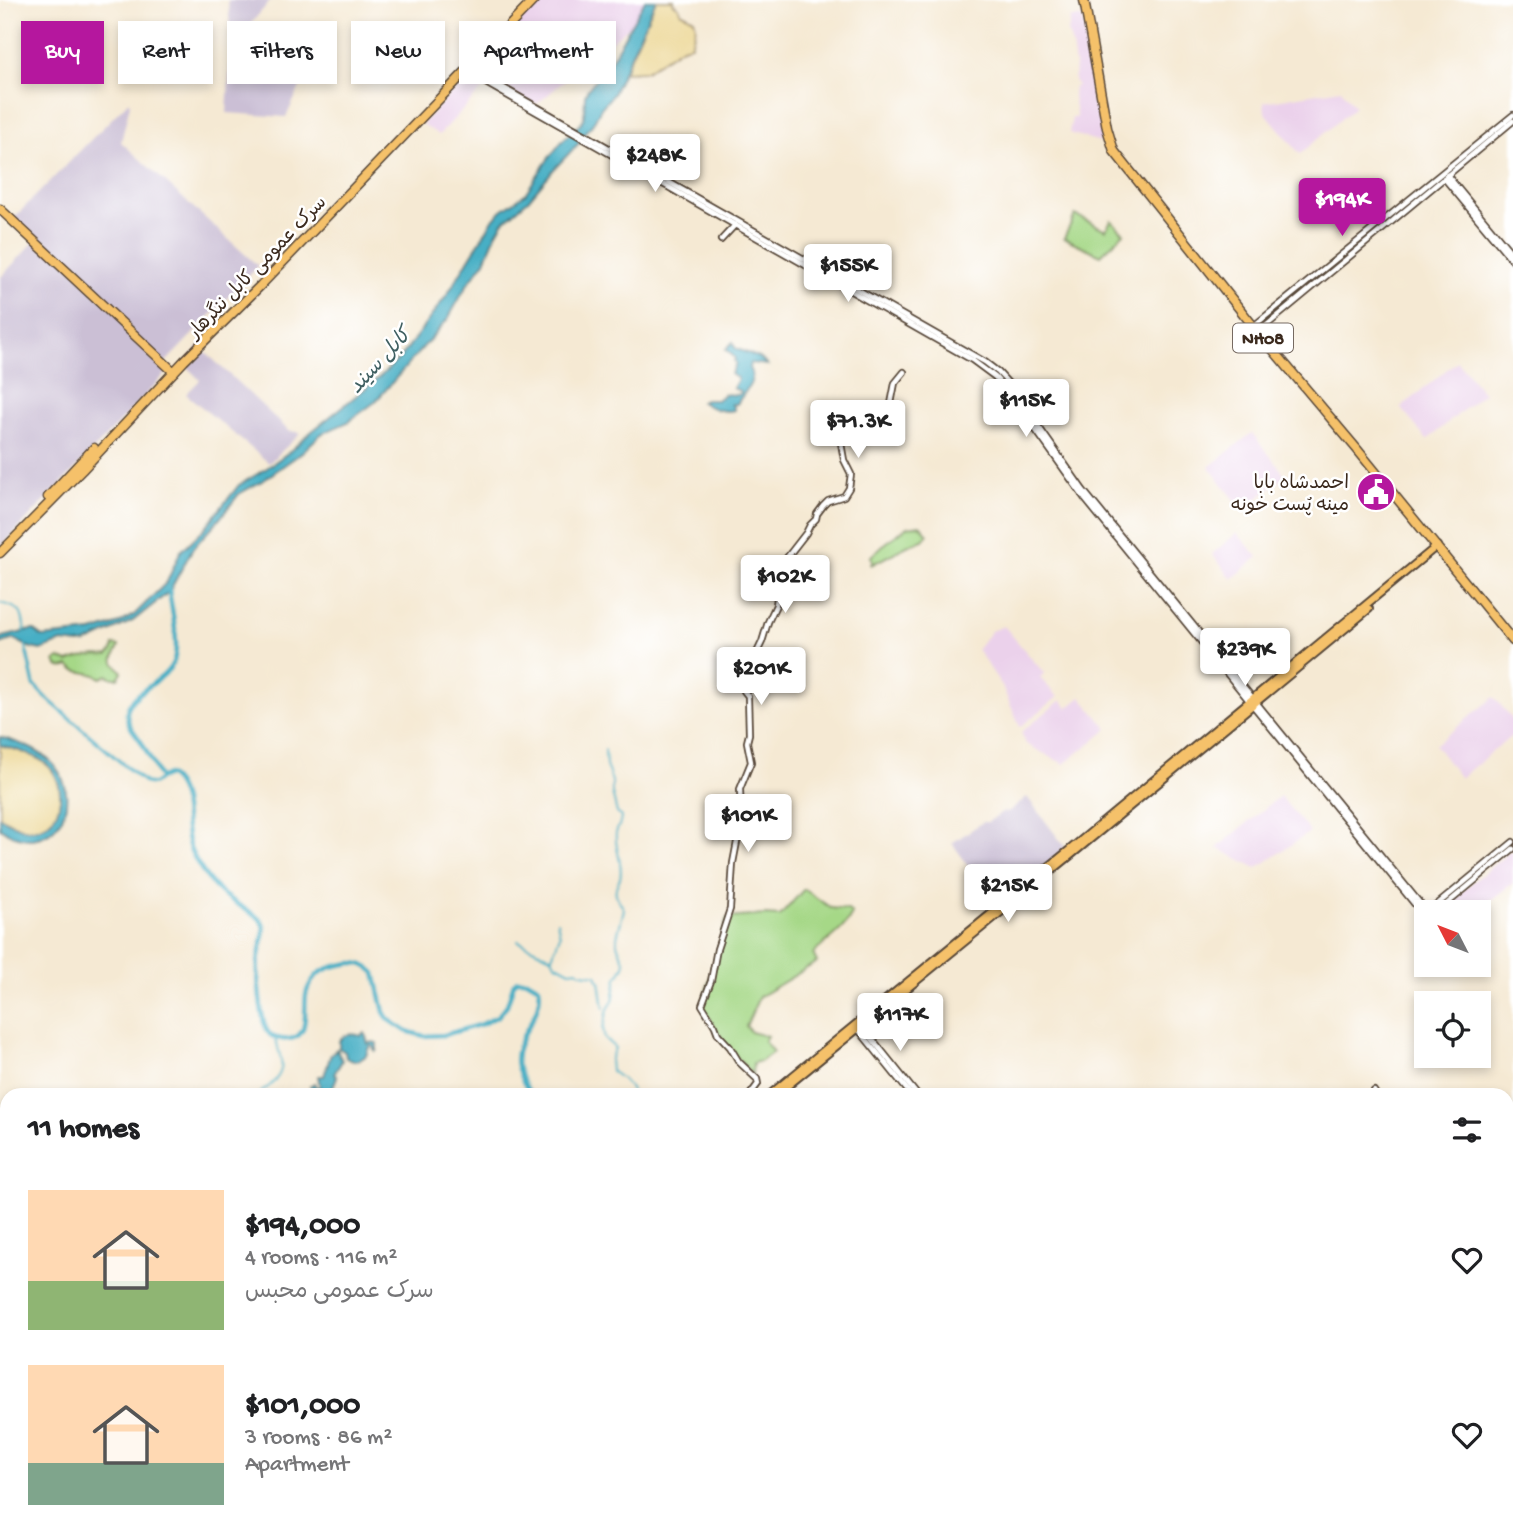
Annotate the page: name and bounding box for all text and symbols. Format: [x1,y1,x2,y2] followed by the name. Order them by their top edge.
[21,21,104,84] chip: Buy
[118,21,213,84] chip: Rent
[227,21,337,84] chip: Filters
[351,21,445,84] chip: New
[459,21,616,84] chip: Apartment
[606,134,704,194] pin: $248K
[626,143,684,170] text: $248K
[1293,178,1391,238] pin: $194K
[1315,187,1369,214] text: $194K
[181,191,333,346] street label: سرک عمومی کابل ننگرهار
[799,244,897,304] pin: $155K
[820,253,876,280] text: $155K
[344,321,421,400] water label: کابل سيند
[1233,324,1293,352] road number: NH08
[977,380,1075,439] pin: $115K
[999,388,1053,415] text: $115K
[801,400,915,460] pin: $71.3K
[826,409,890,436] text: $71.3K
[1355,471,1397,513] public building icon: احمدشاه بابا مینه پُست خونه
[1231,473,1349,518] place label: احمدشاه بابا مینه پُست خونه
[736,556,834,615] pin: $102K
[757,564,813,591] text: $102K
[1196,628,1294,688] pin: $239K
[1216,637,1274,664] text: $239K
[712,648,810,707] pin: $201K
[733,656,789,683] text: $201K
[699,794,797,854] pin: $101K
[721,803,775,830] text: $101K
[959,864,1057,924] pin: $215K
[980,873,1036,900] text: $215K
[1414,900,1491,976] north arrow
[1414,900,1491,1068] map controls
[1414,991,1491,1068] button: locate
[851,993,949,1053] pin: $117K
[873,1002,927,1029] text: $117K
[1448,1111,1486,1149] icon: filters
[28,1113,139,1148] text: 11 homes
[245,1210,360,1245] text: $194,000
[84,1218,168,1302] icon: home
[1448,1241,1486,1279] icon: heart
[245,1245,397,1272] text: 4 rooms · 116 m²
[245,1279,434,1306] text: سرک عمومی محبس
[245,1390,360,1425] text: $101,000
[84,1393,168,1477] icon: home
[1448,1416,1486,1454] icon: heart
[245,1425,392,1452] text: 3 rooms · 86 m²
[245,1452,349,1479] text: Apartment

